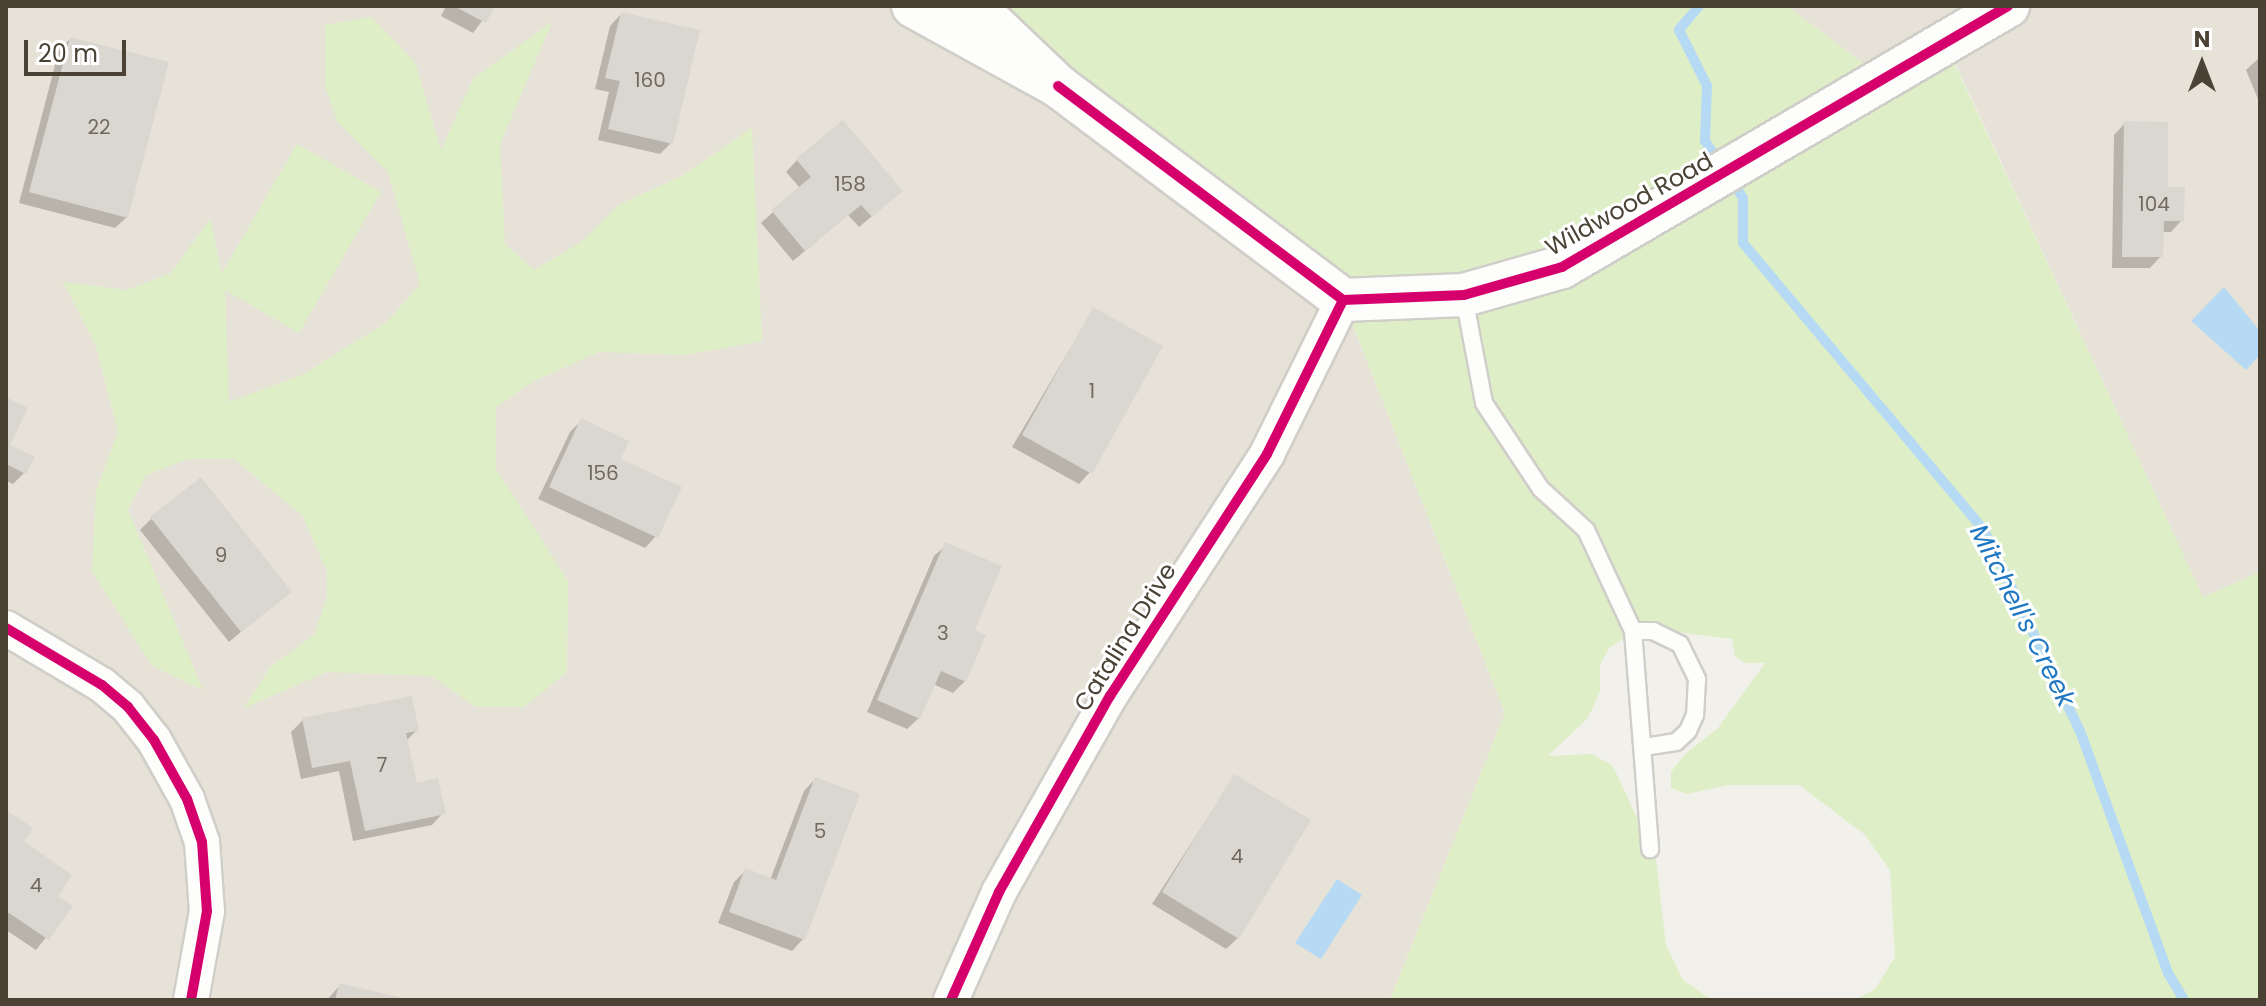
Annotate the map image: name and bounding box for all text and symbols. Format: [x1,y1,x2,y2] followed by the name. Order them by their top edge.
[28,24,130,74] scale bar
[2162,24,2242,104] north arrow
[2194,24,2210,55] text: N
[38,37,98,70] text: 20 m
[634,68,666,92] house number: 160
[88,115,110,139] house number: 22
[1540,146,1718,262] street label: Wildwood Road
[834,172,866,196] house number: 158
[2138,192,2170,216] house number: 104
[1089,379,1095,403] house number: 1
[587,461,619,485] house number: 156
[1963,520,2081,712] water label: Mitchell's Creek
[215,543,227,567] house number: 9
[1068,557,1182,717] street label: Catalina Drive
[937,621,949,645] house number: 3
[377,753,387,777] house number: 7
[814,819,826,843] house number: 5
[1231,844,1243,868] house number: 4
[30,873,42,897] house number: 4

